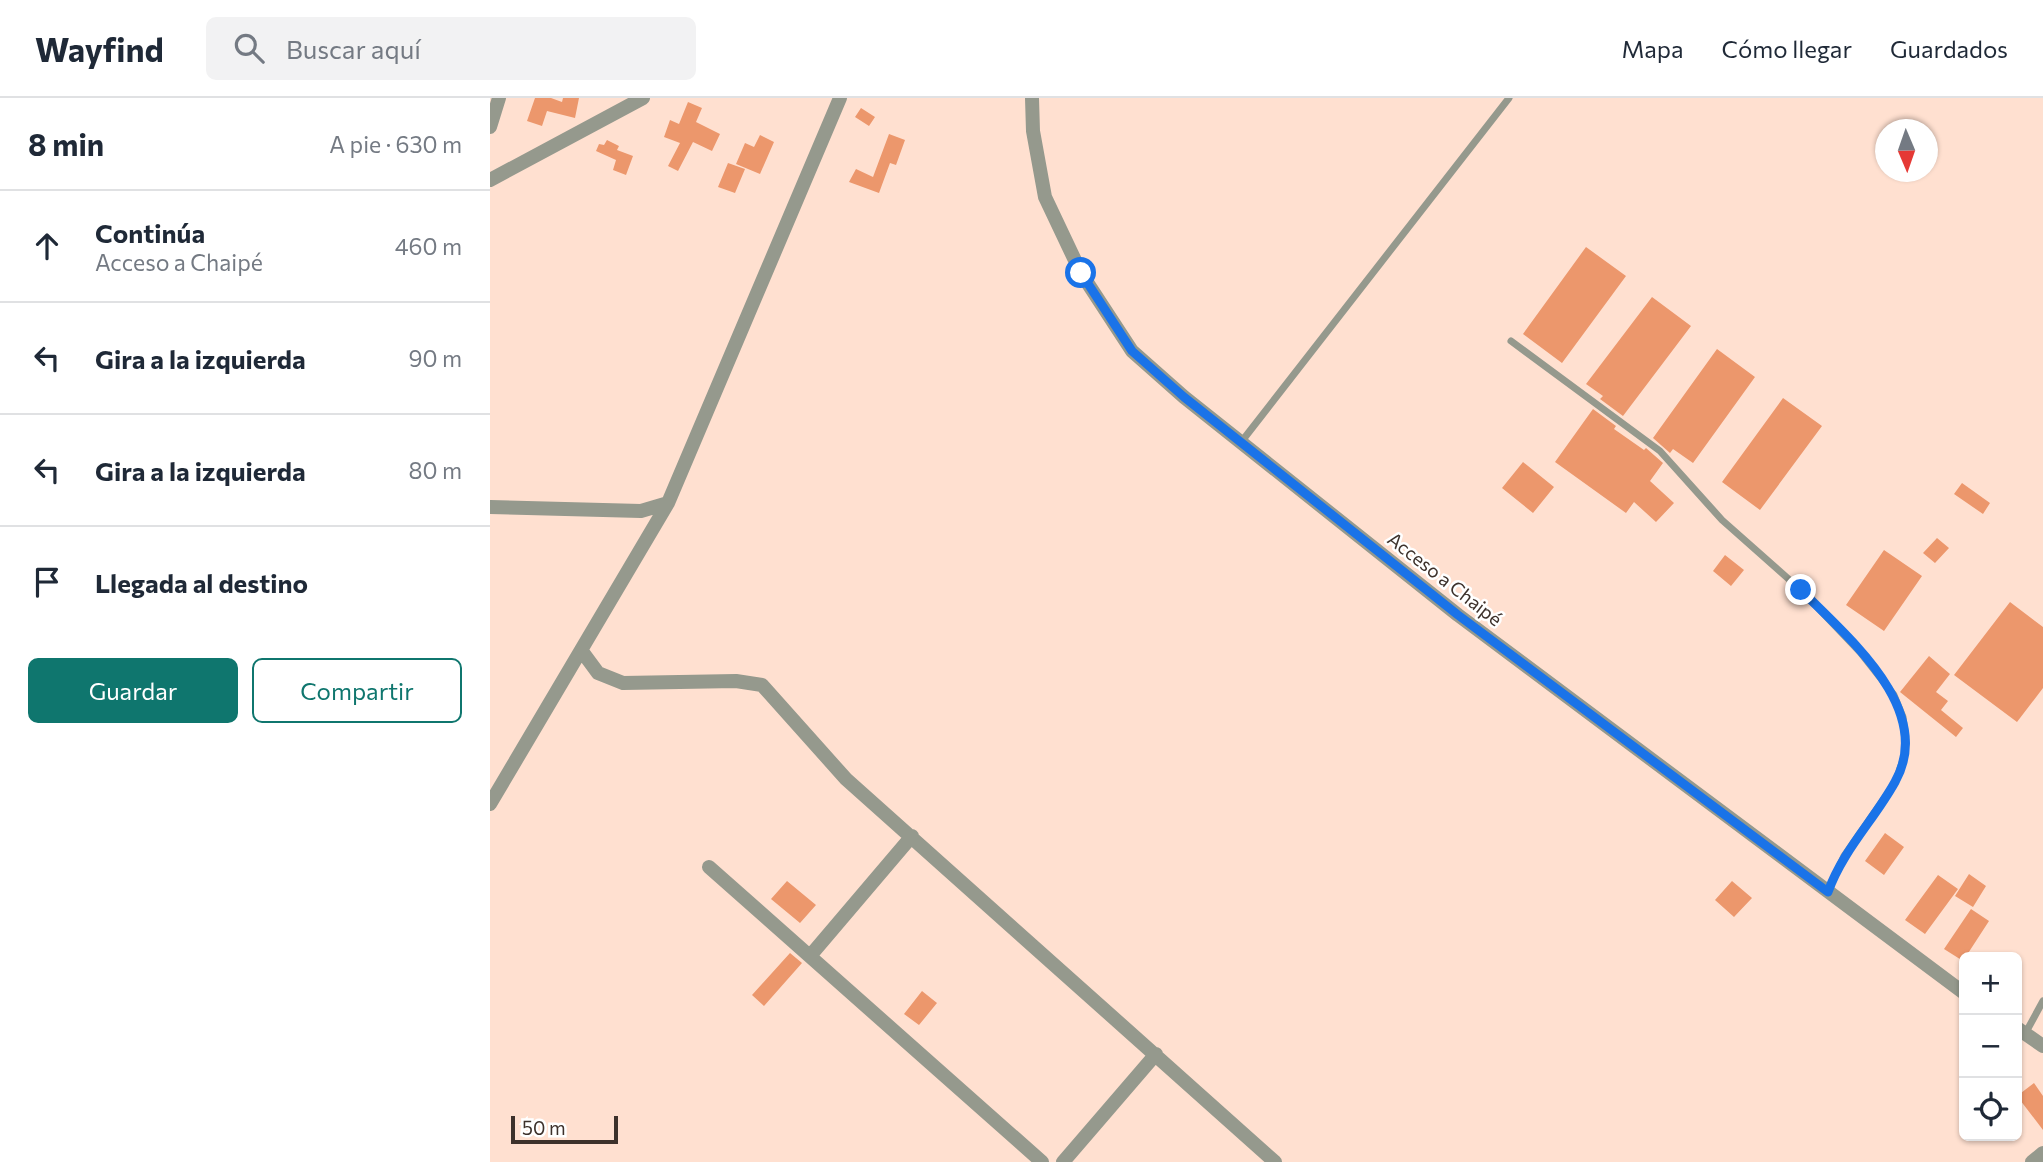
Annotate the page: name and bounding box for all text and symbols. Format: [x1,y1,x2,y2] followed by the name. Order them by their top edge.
[206,17,696,80] search box
[35,28,164,69] text: Wayfind
[230,29,268,67] icon: search
[286,33,421,64] text: Buscar aquí
[1621,34,1684,63] text: Mapa
[1722,34,1852,63] text: Cómo llegar
[1890,34,2008,63] text: Guardados
[1875,119,1938,182] north arrow
[28,125,104,162] text: 8 min
[329,130,462,158] text: A pie · 630 m
[95,217,205,248] text: Continúa
[28,227,66,265] icon: ahead
[395,232,462,260] text: 460 m
[95,248,263,276] text: Acceso a Chaipé
[1065,257,1096,288] route start
[28,339,66,377] icon: left
[95,343,306,374] text: Gira a la izquierda
[409,344,462,372] text: 90 m
[28,451,66,489] icon: left
[95,455,306,486] text: Gira a la izquierda
[409,456,462,484] text: 80 m
[1384,527,1507,630] street label: Acceso a Chaipé
[28,563,66,601] icon: arrive
[95,567,308,598] text: Llegada al destino
[1785,574,1816,605] route end
[28,658,238,723] button: Guardar
[252,658,462,723] button: Compartir
[1959,952,2022,1141] map controls
[1959,952,2022,1015] button: +
[1959,1015,2022,1078] button: −
[1959,1078,2022,1141] button: locate
[511,1113,618,1145] scale bar
[522,1116,566,1139] text: 50 m

